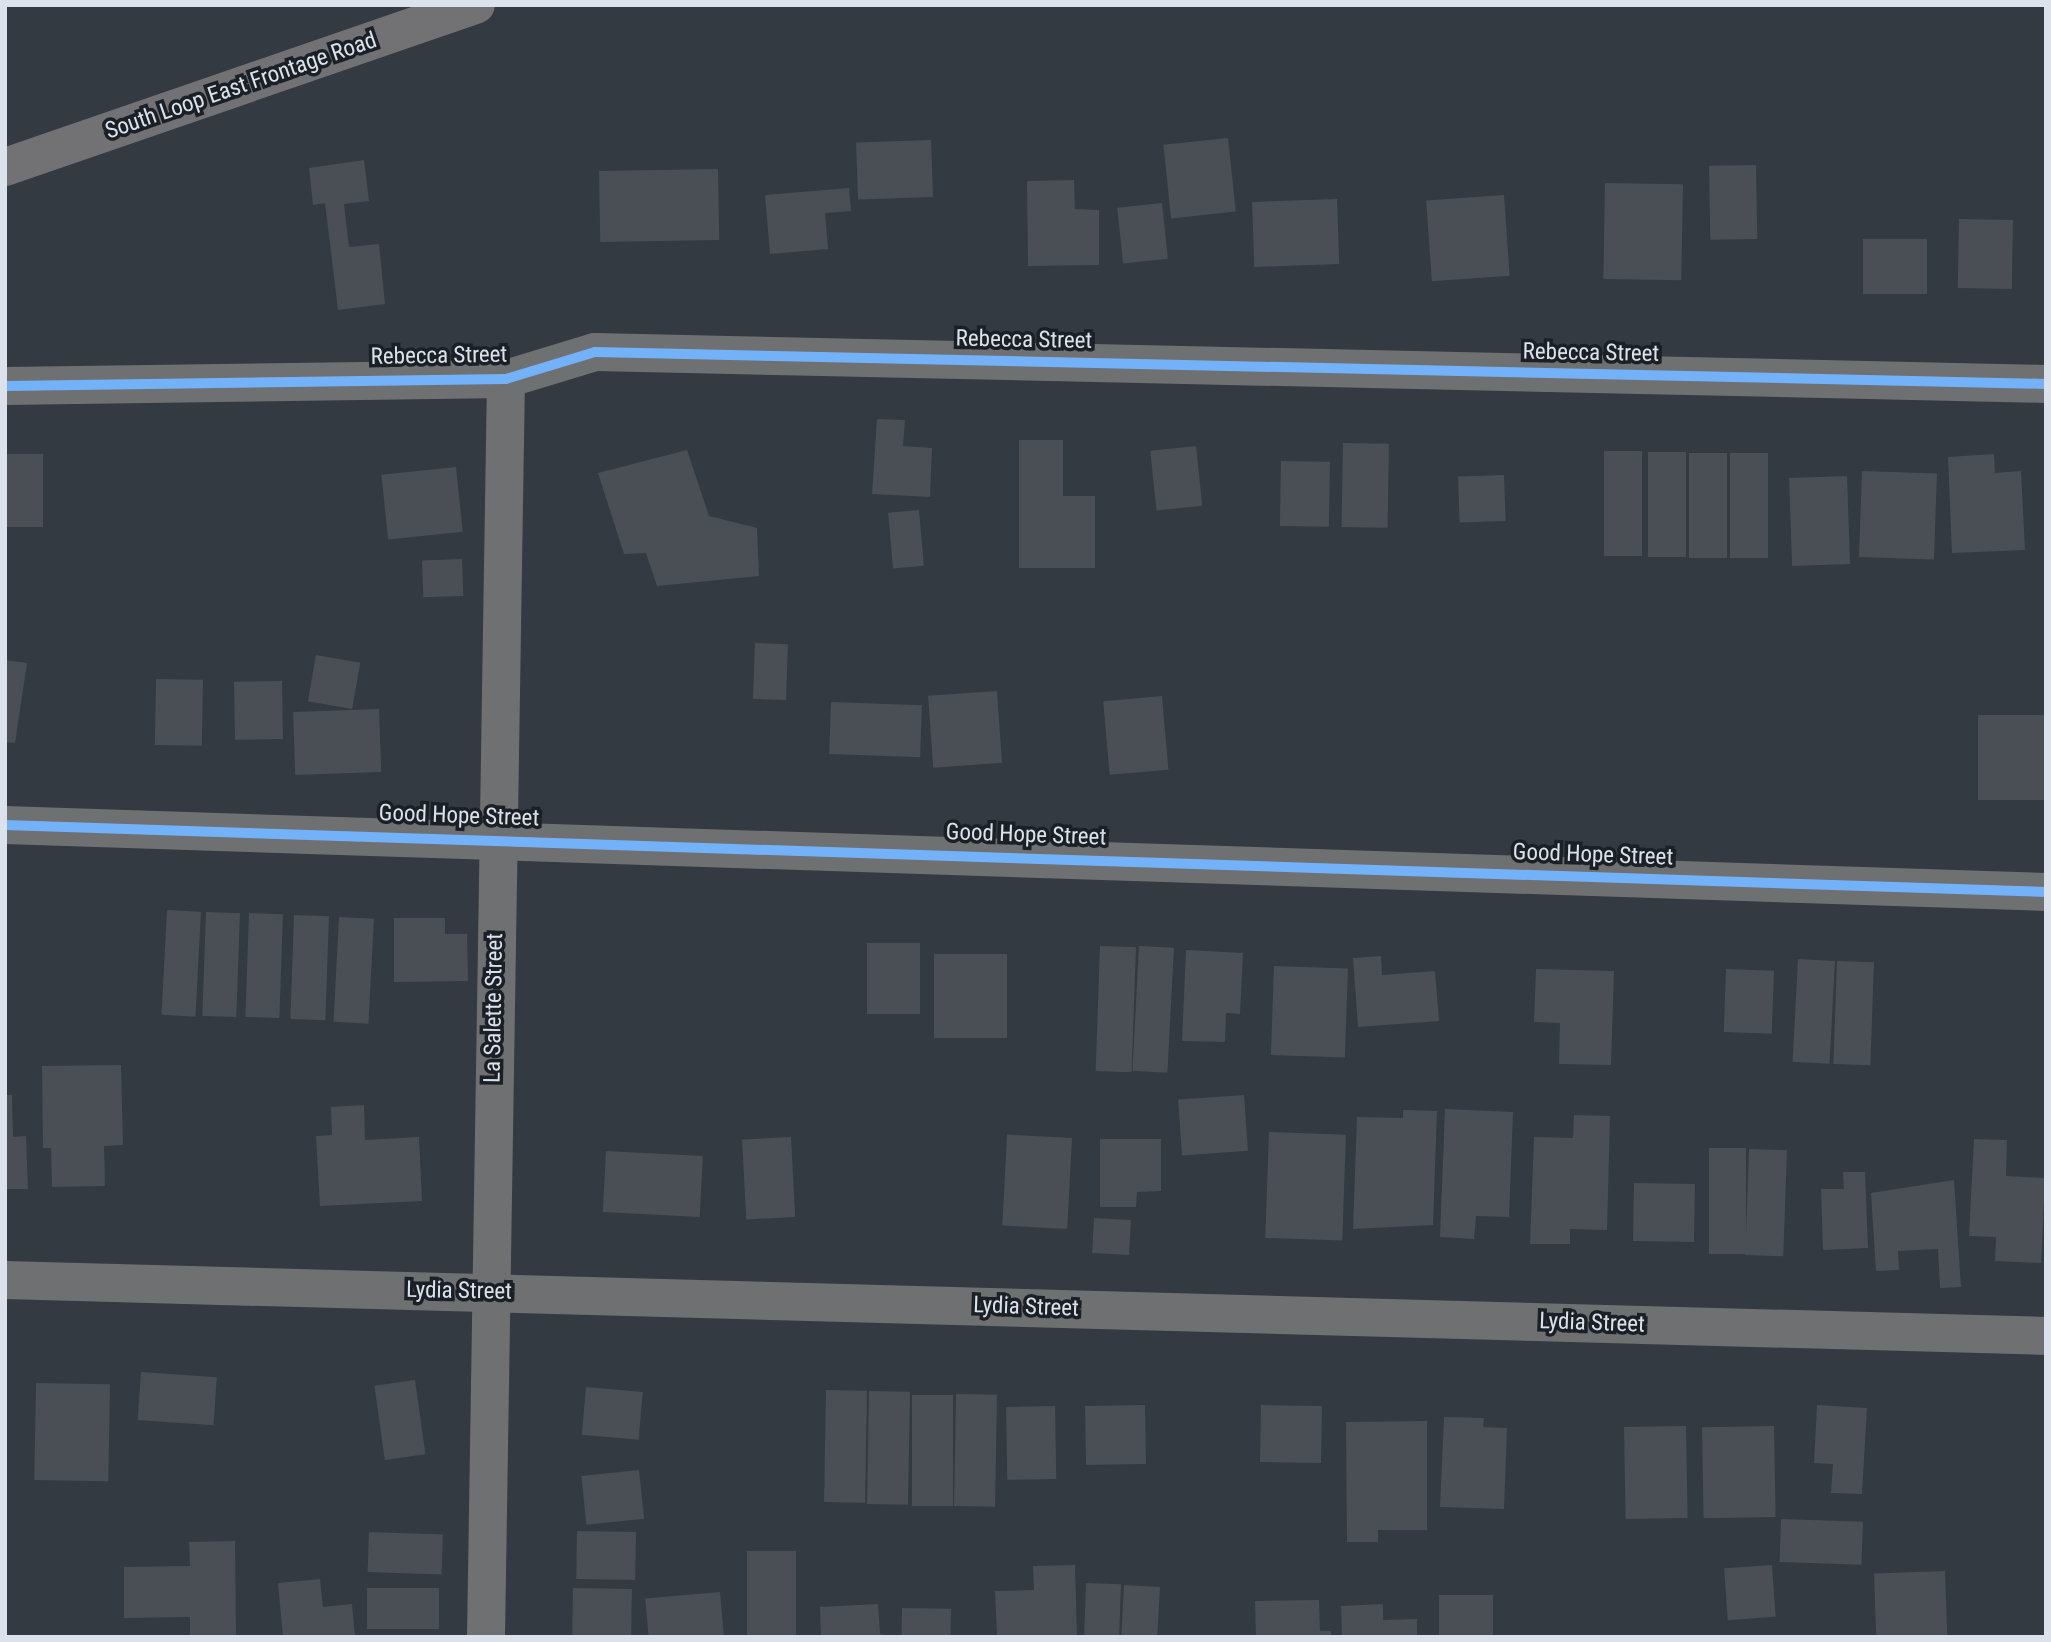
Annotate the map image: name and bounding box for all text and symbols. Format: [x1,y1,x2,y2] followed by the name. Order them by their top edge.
[102,27,380,145] street label: South Loop East Frontage Road
[955,325,1093,355] street label: Rebecca Street
[1522,338,1660,368] street label: Rebecca Street
[370,341,508,371] street label: Rebecca Street
[378,799,540,833] street label: Good Hope Street
[945,818,1107,852] street label: Good Hope Street
[1512,838,1674,872] street label: Good Hope Street
[479,933,509,1083] street label: La Salette Street
[406,1276,512,1306] street label: Lydia Street
[973,1291,1079,1323] street label: Lydia Street
[1539,1307,1645,1339] street label: Lydia Street

